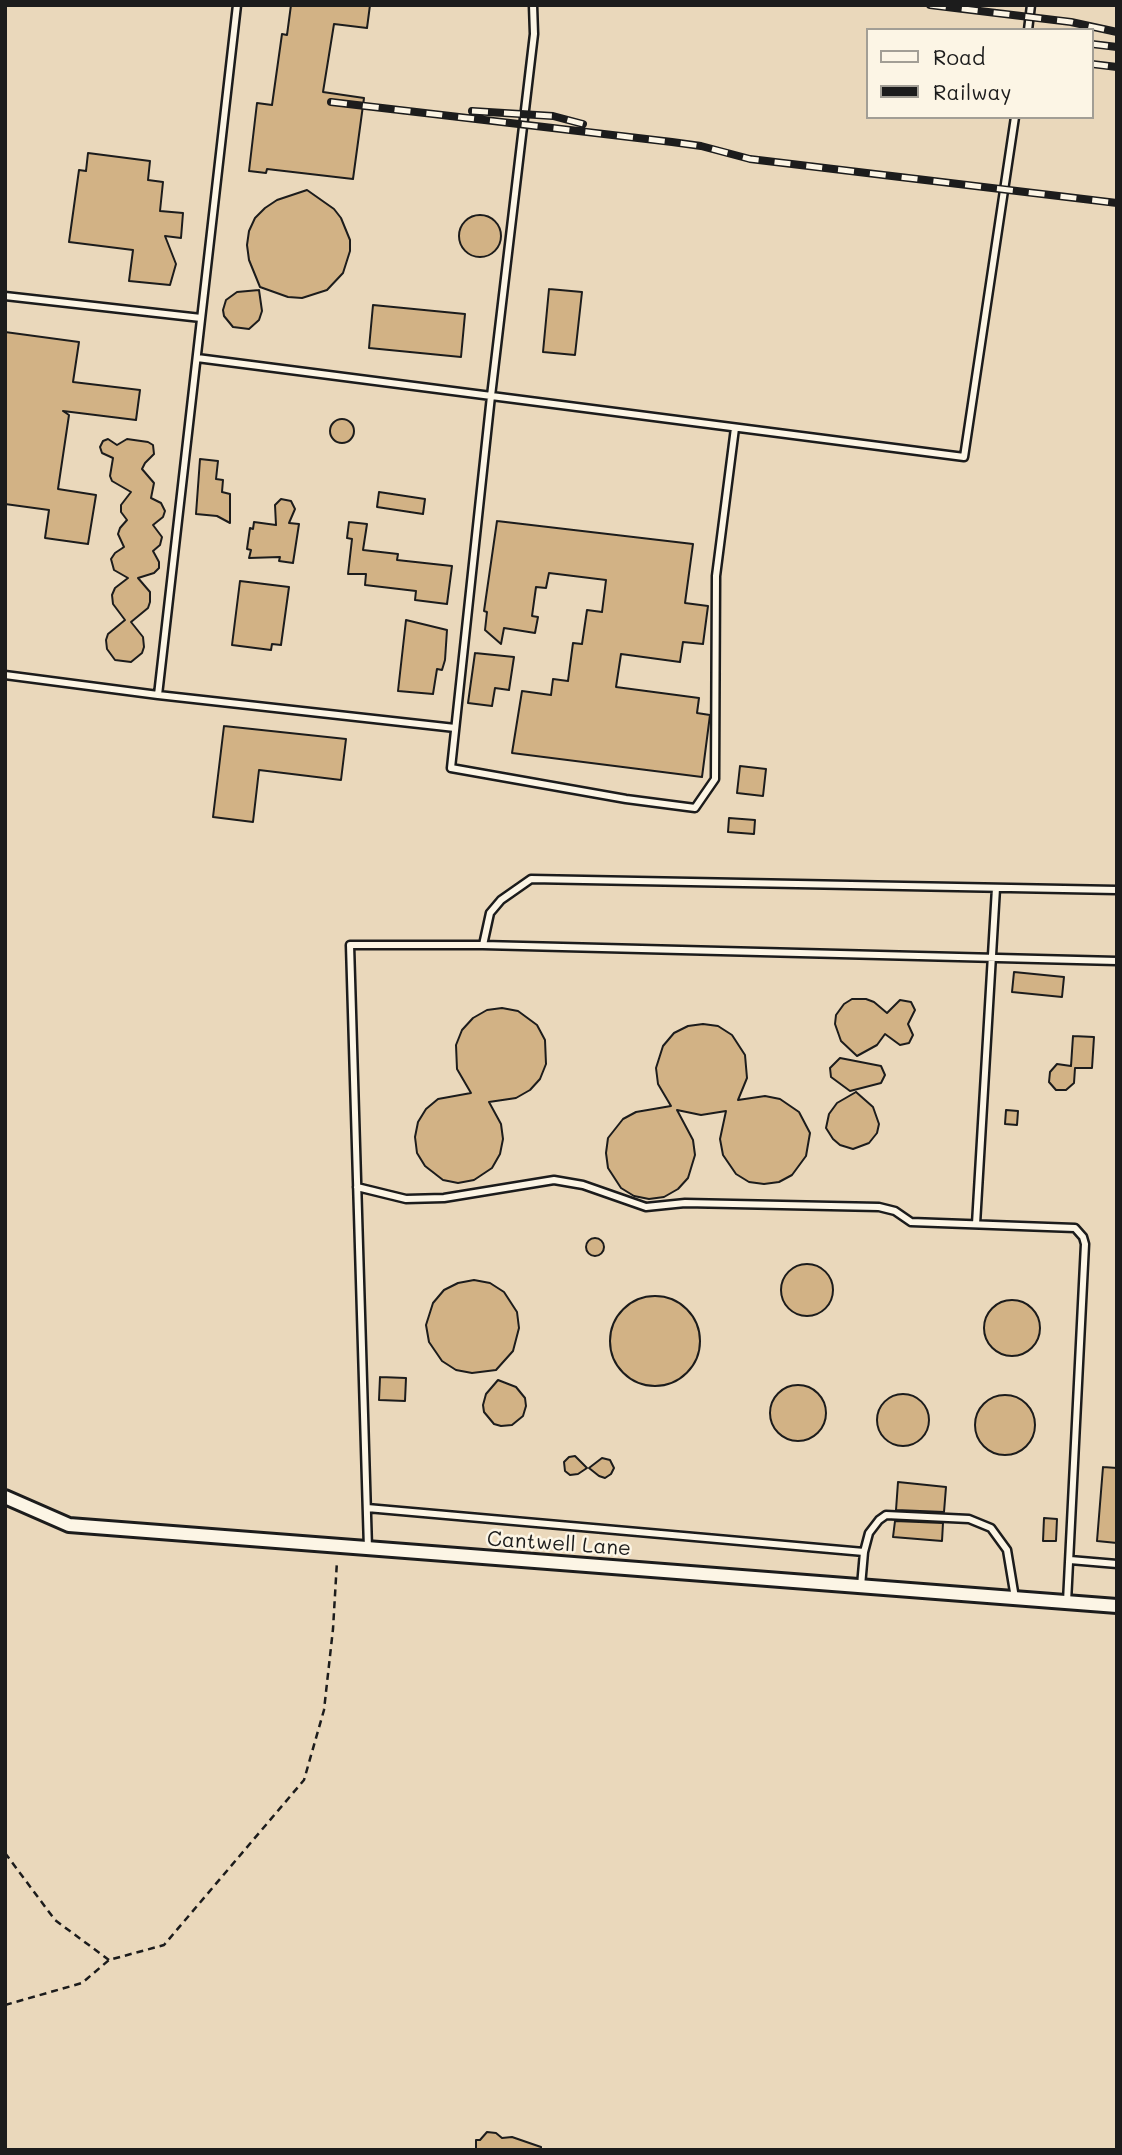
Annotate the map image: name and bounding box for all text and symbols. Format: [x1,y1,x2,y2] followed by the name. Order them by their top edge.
[866,28,1094,119] legend
[933,43,985,70] text: Road
[933,78,1012,105] text: Railway
[486,1526,632,1562] street label: Cantwell Lane

